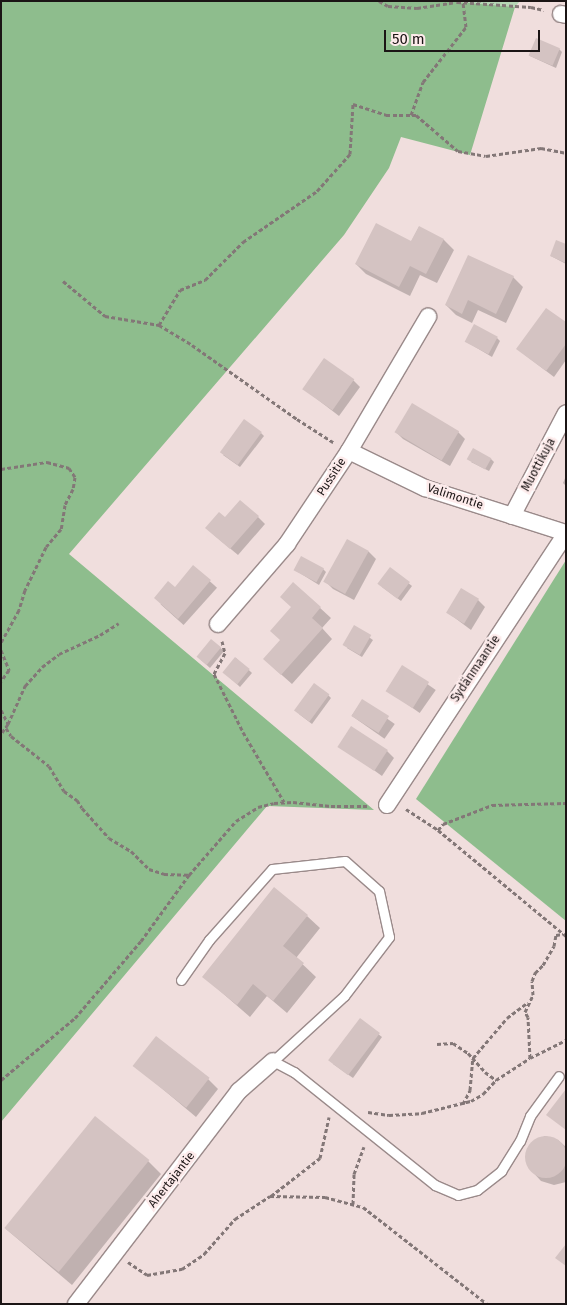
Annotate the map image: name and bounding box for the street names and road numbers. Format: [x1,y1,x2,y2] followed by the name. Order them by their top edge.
[519,436,559,494] street label: Muottikuja
[314,455,350,499] street label: Pussitie
[425,481,485,513] street label: Valimontie
[448,633,504,705] street label: Sydänmaantie
[146,1149,198,1211] street label: Ahertajantie

